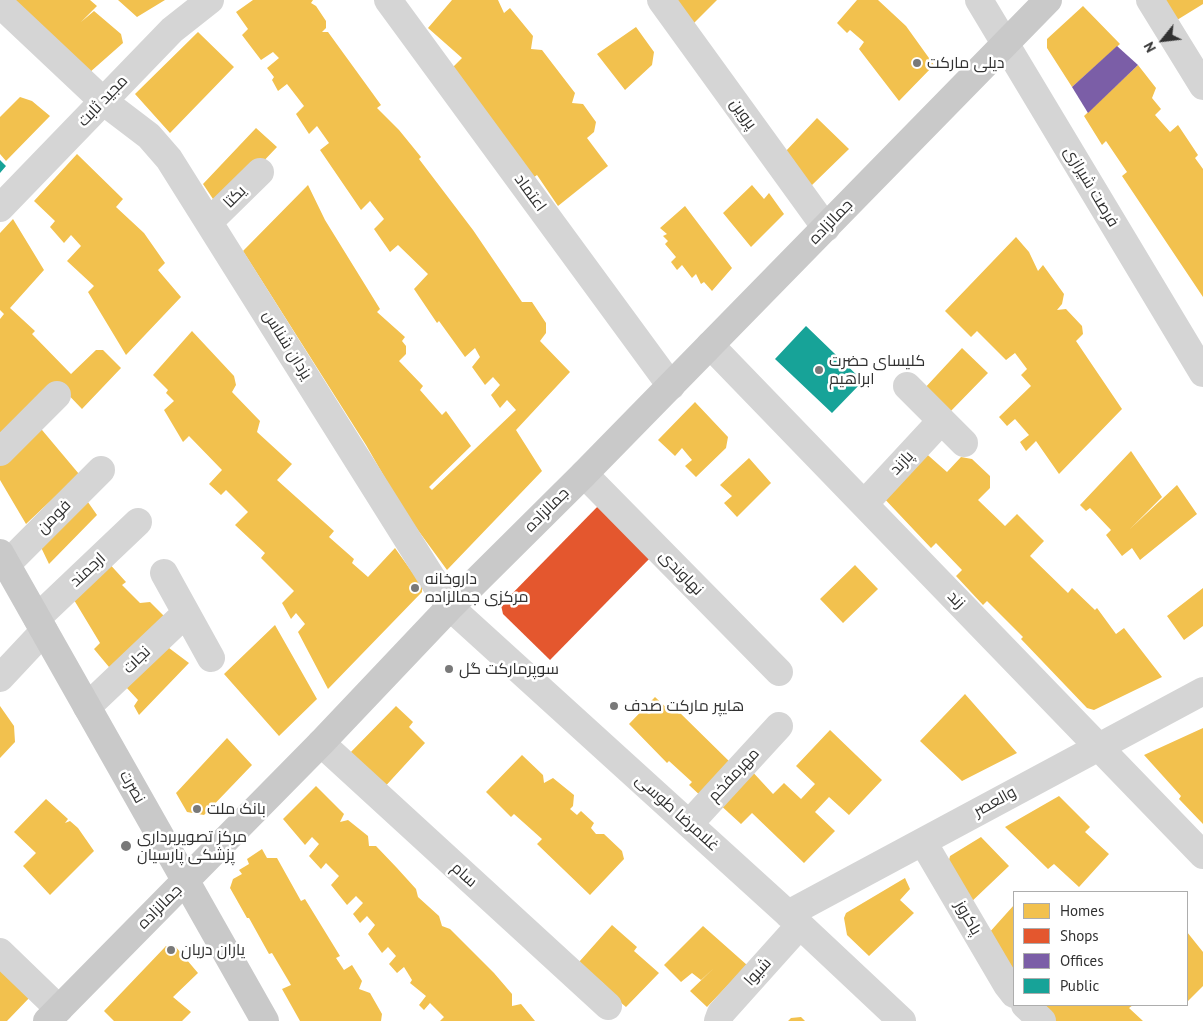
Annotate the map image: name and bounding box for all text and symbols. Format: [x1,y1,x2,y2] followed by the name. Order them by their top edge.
[1138,15,1188,65] north arrow
[1140,39,1160,56] text: N
[927,53,1005,73] place label: دیلی مارکت
[911,57,923,69] marker: دیلی مارکت
[74,71,132,131] street label: مجید ثابت
[725,95,761,133] street label: پروین
[1059,143,1123,231] street label: فرصت شیرازی
[510,170,550,216] street label: اعتماد
[220,182,250,212] street label: یکتا
[805,196,857,248] street label: جمالزاده
[258,307,316,383] street label: یزدان شناس
[829,351,925,389] place label: کلیسای حضرت ابراهیم
[813,364,825,376] marker: کلیسای حضرت ابراهیم
[886,447,918,479] street label: پازند
[521,484,573,536] street label: جمالزاده
[33,496,75,538] street label: فومن
[655,546,707,600] street label: نهاوندی
[66,549,110,591] street label: ارجمند
[425,569,528,607] place label: داروخانه مرکزی جمالزاده
[409,582,421,594] marker: داروخانه مرکزی جمالزاده
[943,587,969,613] street label: زند
[119,642,155,678] street label: نجات
[459,659,559,679] place label: سوپرمارکت گل
[443,663,455,675] marker: سوپرمارکت گل
[624,696,744,716] place label: هايپر ماركت صدف
[608,700,620,712] marker: هايپر ماركت صدف
[704,744,764,806] street label: مهرمفخم
[115,767,149,807] street label: نصرت
[631,770,723,856] street label: غلامرضا طوسی
[970,783,1020,821] street label: والعصر
[207,799,266,819] place label: بانک ملت
[191,803,203,815] marker: بانک ملت
[137,827,247,865] place label: مرکز تصویربرداری پزشکی پارسیان
[119,839,133,853] marker: مرکز تصویربرداری پزشکی پارسیان
[447,859,481,891] street label: سام
[134,881,186,933] street label: جمالزاده
[1013,891,1188,1006] legend
[951,897,985,939] street label: پاکروز
[1060,901,1104,920] text: Homes
[1060,926,1099,945] text: Shops
[181,940,245,960] place label: یاران دریان
[165,944,177,956] marker: یاران دریان
[1060,951,1104,970] text: Offices
[740,954,776,990] street label: شیوا
[1060,976,1099,995] text: Public

